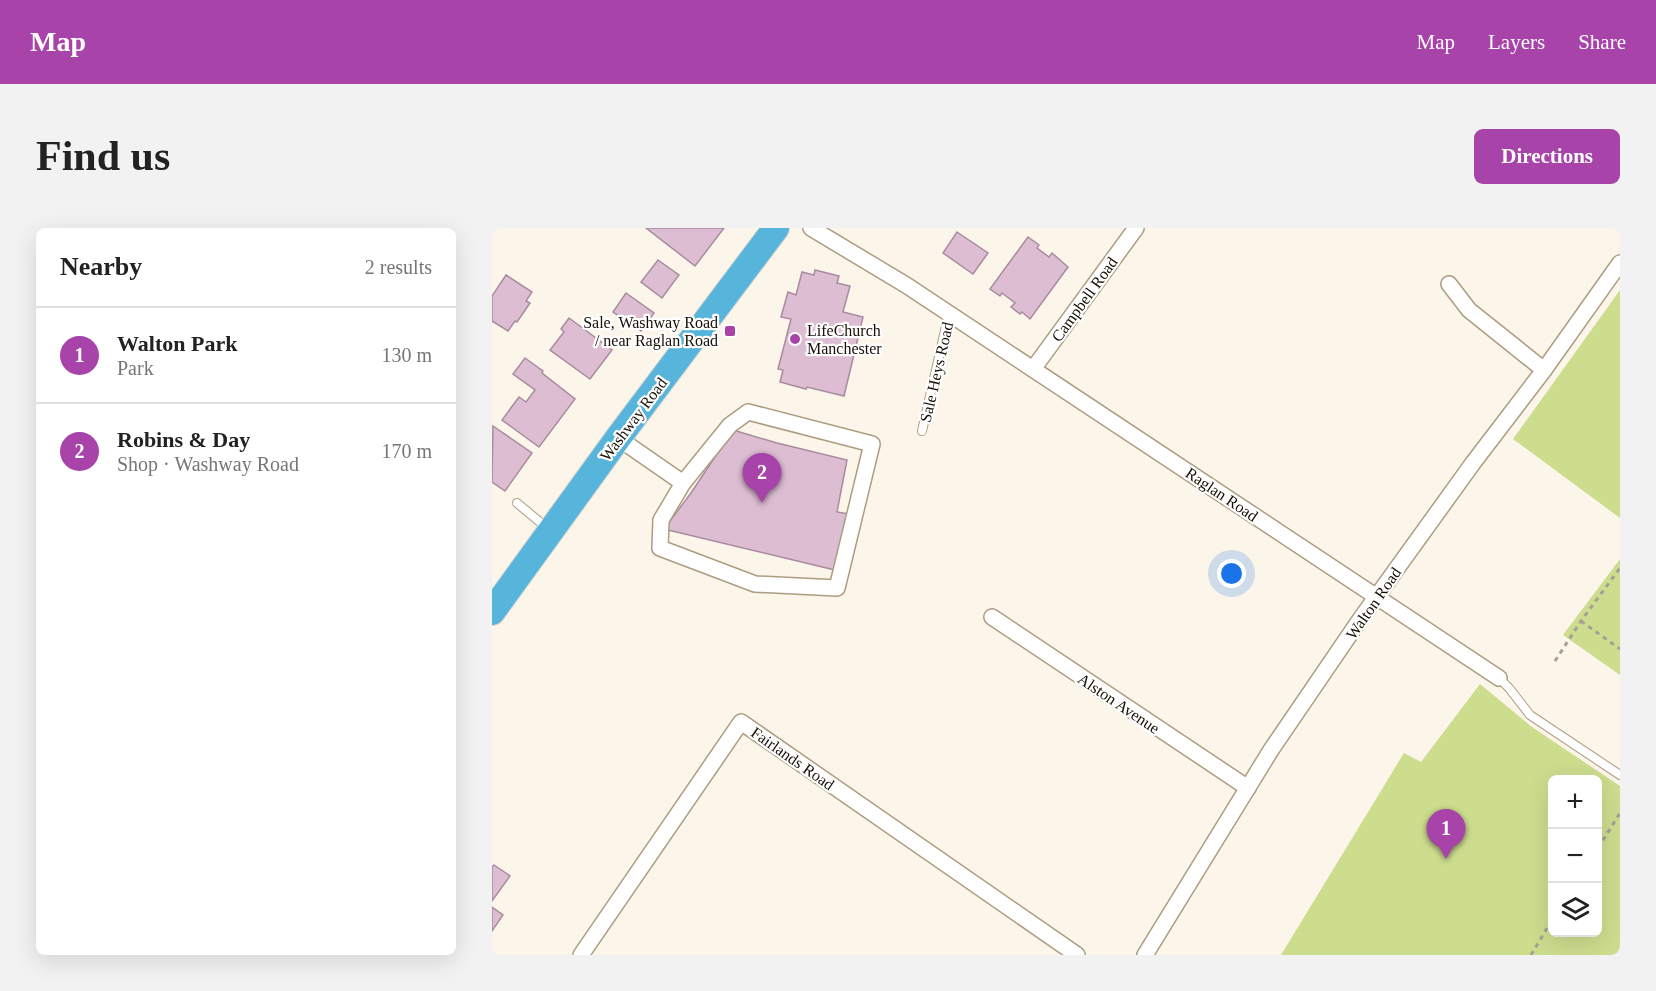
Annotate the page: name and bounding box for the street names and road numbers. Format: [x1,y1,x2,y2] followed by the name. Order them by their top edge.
[1048,254,1121,345] street label: Campbell Road
[917,320,957,424] street label: Sale Heys Road
[597,374,671,465] street label: Washway Road
[1182,464,1261,526] street label: Raglan Road
[1342,564,1404,642] street label: Walton Road
[1075,670,1163,737] street label: Alston Avenue
[748,724,837,793] street label: Fairlands Road

